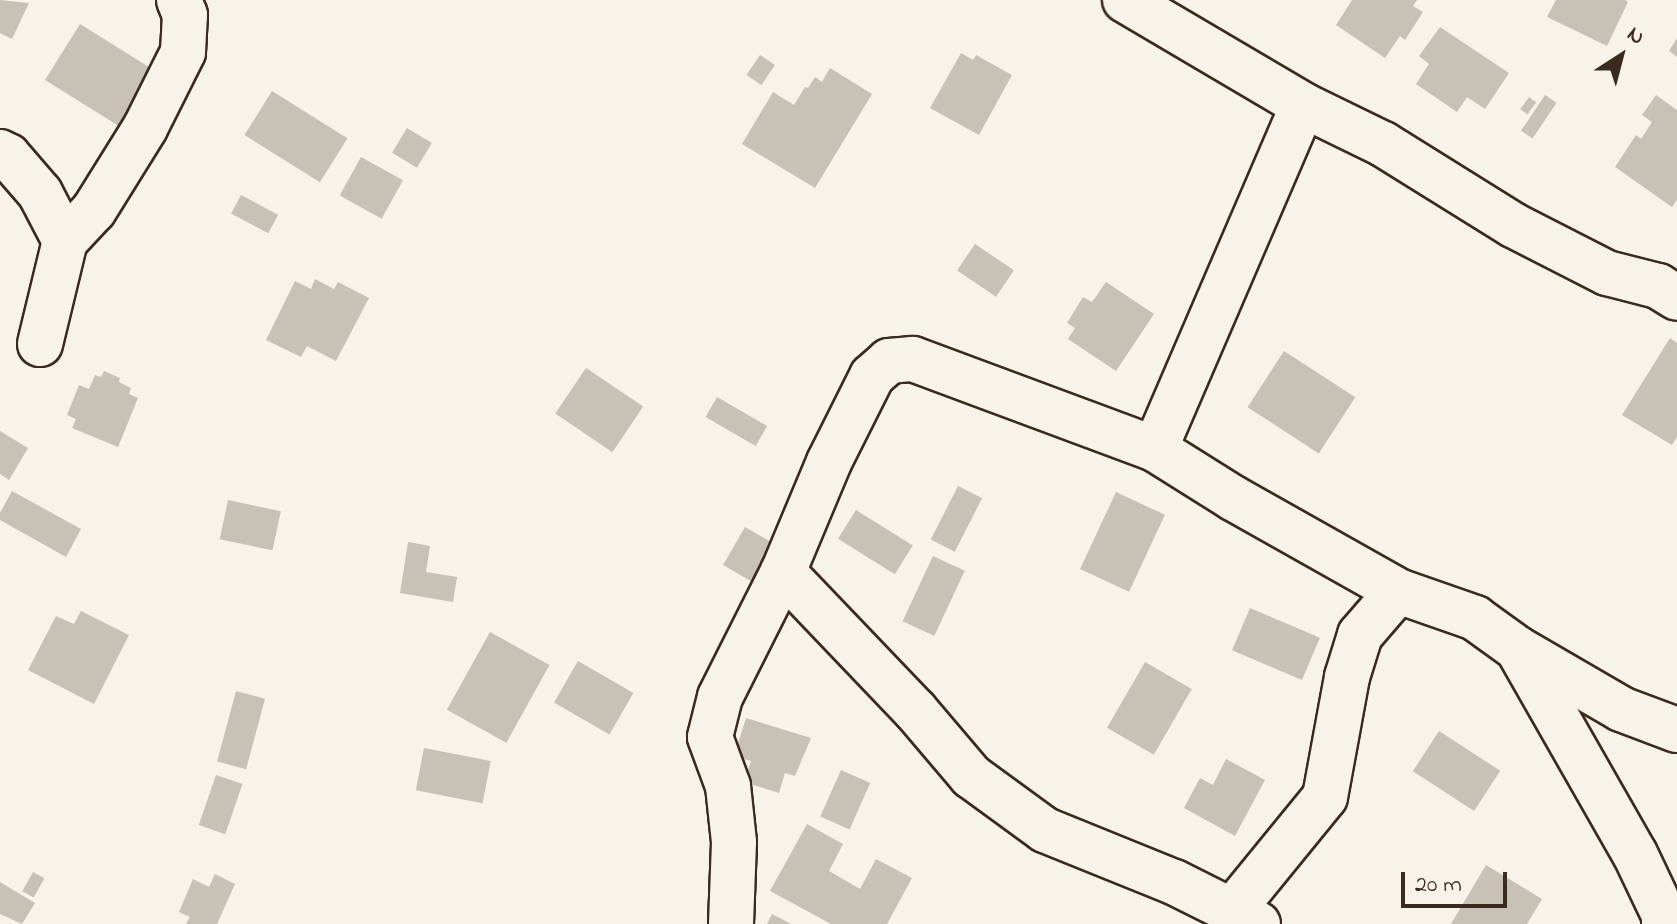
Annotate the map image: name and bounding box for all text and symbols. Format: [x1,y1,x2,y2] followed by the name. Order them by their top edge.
[1581,16,1661,96] north arrow
[1620,19,1651,54] text: N
[1405,856,1511,906] scale bar
[1415,868,1462,903] text: 20 m

